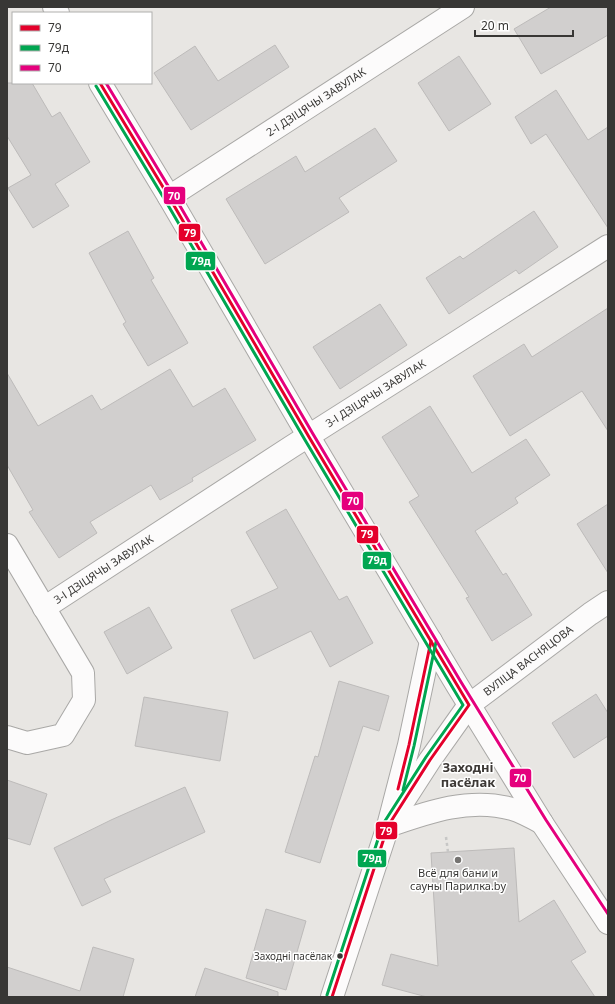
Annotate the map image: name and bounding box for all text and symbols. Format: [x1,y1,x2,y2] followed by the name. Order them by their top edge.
[12,12,152,84] legend
[475,12,573,38] scale bar
[481,17,509,34] text: 20 m
[48,19,62,36] text: 79
[48,39,70,56] text: 79д
[48,59,62,76] text: 70
[263,64,369,139] street label: 2-І ДЗІЦЯЧЫ ЗАВУЛАК
[163,186,186,205] line badge: 70
[168,188,180,203] text: 70
[178,223,201,242] line badge: 79
[184,225,196,240] text: 79
[185,251,216,271] line badge: 79д
[191,253,211,268] text: 79д
[322,355,428,430] street label: 3-І ДЗІЦЯЧЫ ЗАВУЛАК
[341,491,364,511] line badge: 70
[347,493,359,508] text: 70
[356,525,379,544] line badge: 79
[361,526,373,541] text: 79
[50,531,156,607] street label: 3-І ДЗІЦЯЧЫ ЗАВУЛАК
[362,551,392,570] line badge: 79д
[367,552,387,567] text: 79д
[480,621,577,699] street label: ВУЛІЦА ВАСНЯЦОВА
[441,758,495,791] district label: Заходні пасёлак
[509,768,532,788] line badge: 70
[514,770,526,785] text: 70
[375,821,398,840] line badge: 79
[380,823,392,838] text: 79
[357,849,387,868] line badge: 79д
[362,850,382,865] text: 79д
[453,855,463,865] marker: Всё для бани и сауны Парилка.by
[410,865,506,893] place label: Всё для бани и сауны Парилка.by
[254,949,333,963] place label: Заходні пасёлак
[335,951,345,961] marker: Заходні пасёлак

